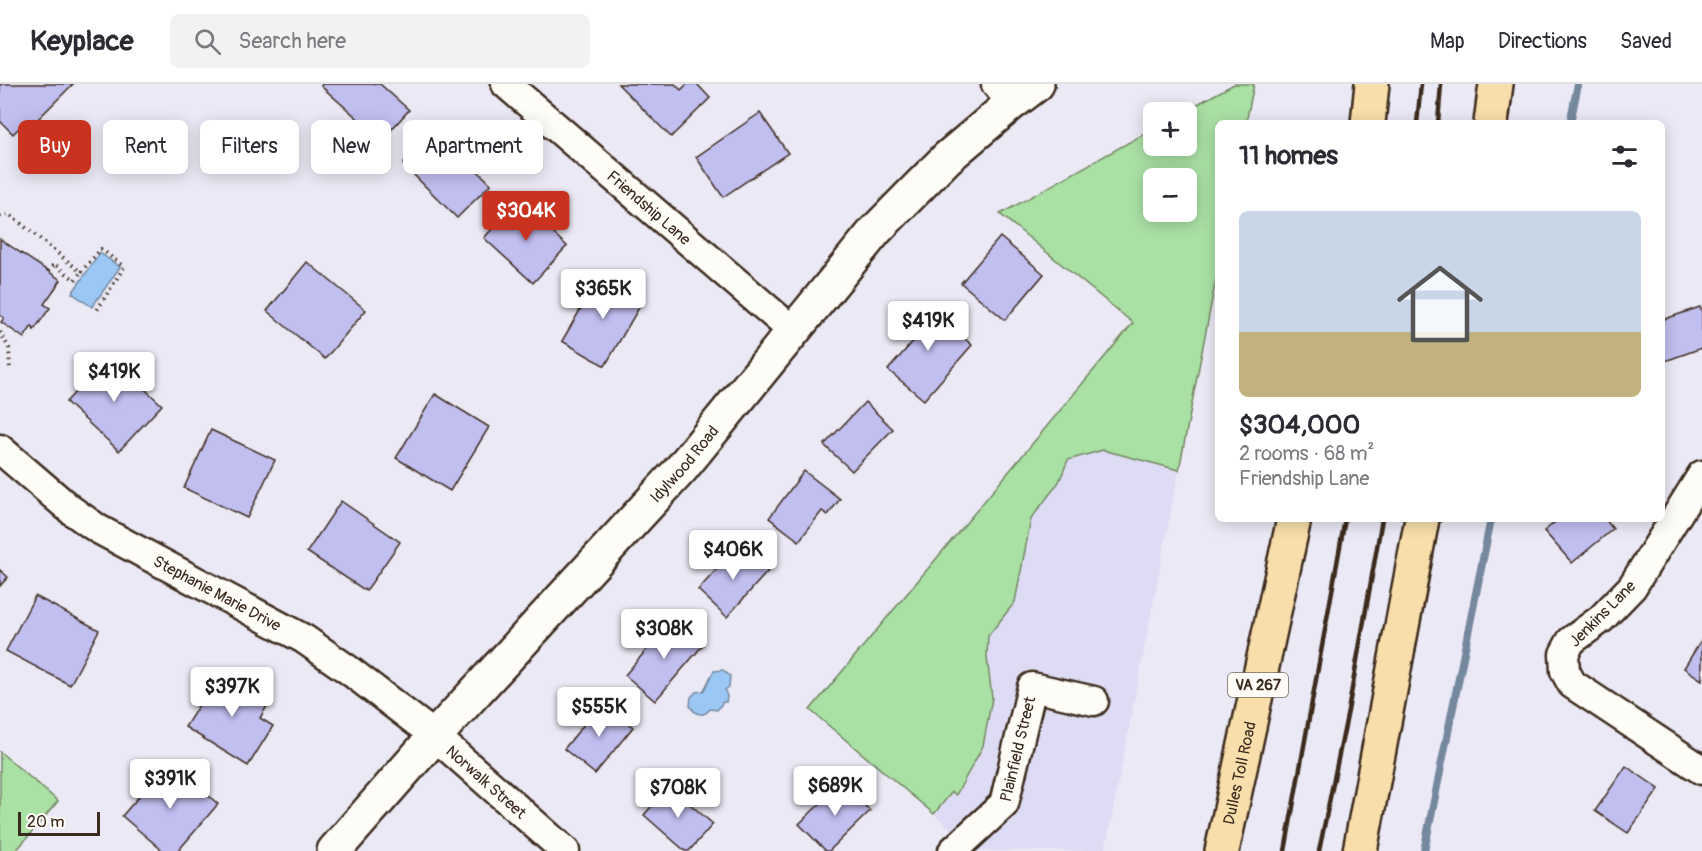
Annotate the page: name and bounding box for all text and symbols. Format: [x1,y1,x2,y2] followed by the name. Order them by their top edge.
[170,14,590,68] search box
[30,24,134,59] text: Keyplace
[191,25,224,58] icon: search
[239,27,346,55] text: Search here
[1430,28,1465,55] text: Map
[1498,28,1587,55] text: Directions
[1620,28,1672,55] text: Saved
[1143,102,1197,222] map controls
[1143,102,1197,156] button: +
[18,120,91,174] chip: Buy
[103,120,188,174] chip: Rent
[200,120,299,174] chip: Filters
[311,120,391,174] chip: New
[403,120,543,174] chip: Apartment
[1239,140,1338,172] text: 11 homes
[1608,140,1641,173] icon: filters
[603,166,695,250] street label: Friendship Lane
[1143,168,1197,222] button: −
[484,191,568,242] pin: $304K
[496,198,556,223] text: $304K
[1386,250,1494,358] icon: home
[561,269,645,320] pin: $365K
[575,276,631,301] text: $365K
[886,301,970,352] pin: $419K
[902,308,954,333] text: $419K
[72,352,156,403] pin: $419K
[88,359,140,384] text: $419K
[1239,409,1360,441] text: $304,000
[646,422,723,507] street label: Idylwood Road
[1239,441,1374,466] text: 2 rooms · 68 m²
[1239,466,1369,491] text: Friendship Lane
[691,530,775,581] pin: $406K
[703,537,763,562] text: $406K
[150,551,284,636] street label: Stephanie Marie Drive
[1565,576,1640,651] street label: Jenkins Lane
[622,609,706,660] pin: $308K
[635,616,693,641] text: $308K
[190,667,274,718] pin: $397K
[1228,673,1288,697] road number: VA 267
[205,674,259,699] text: $397K
[557,687,641,738] pin: $555K
[571,694,627,719] text: $555K
[996,694,1041,804] street label: Plainfield Street
[1219,720,1261,826] street label: Dulles Toll Road
[441,741,531,824] street label: Norwalk Street
[128,759,212,810] pin: $391K
[144,766,196,791] text: $391K
[793,766,877,817] pin: $689K
[636,768,720,819] pin: $708K
[808,773,862,798] text: $689K
[649,775,707,800] text: $708K
[18,809,100,836] scale bar
[27,812,65,832] text: 20 m

